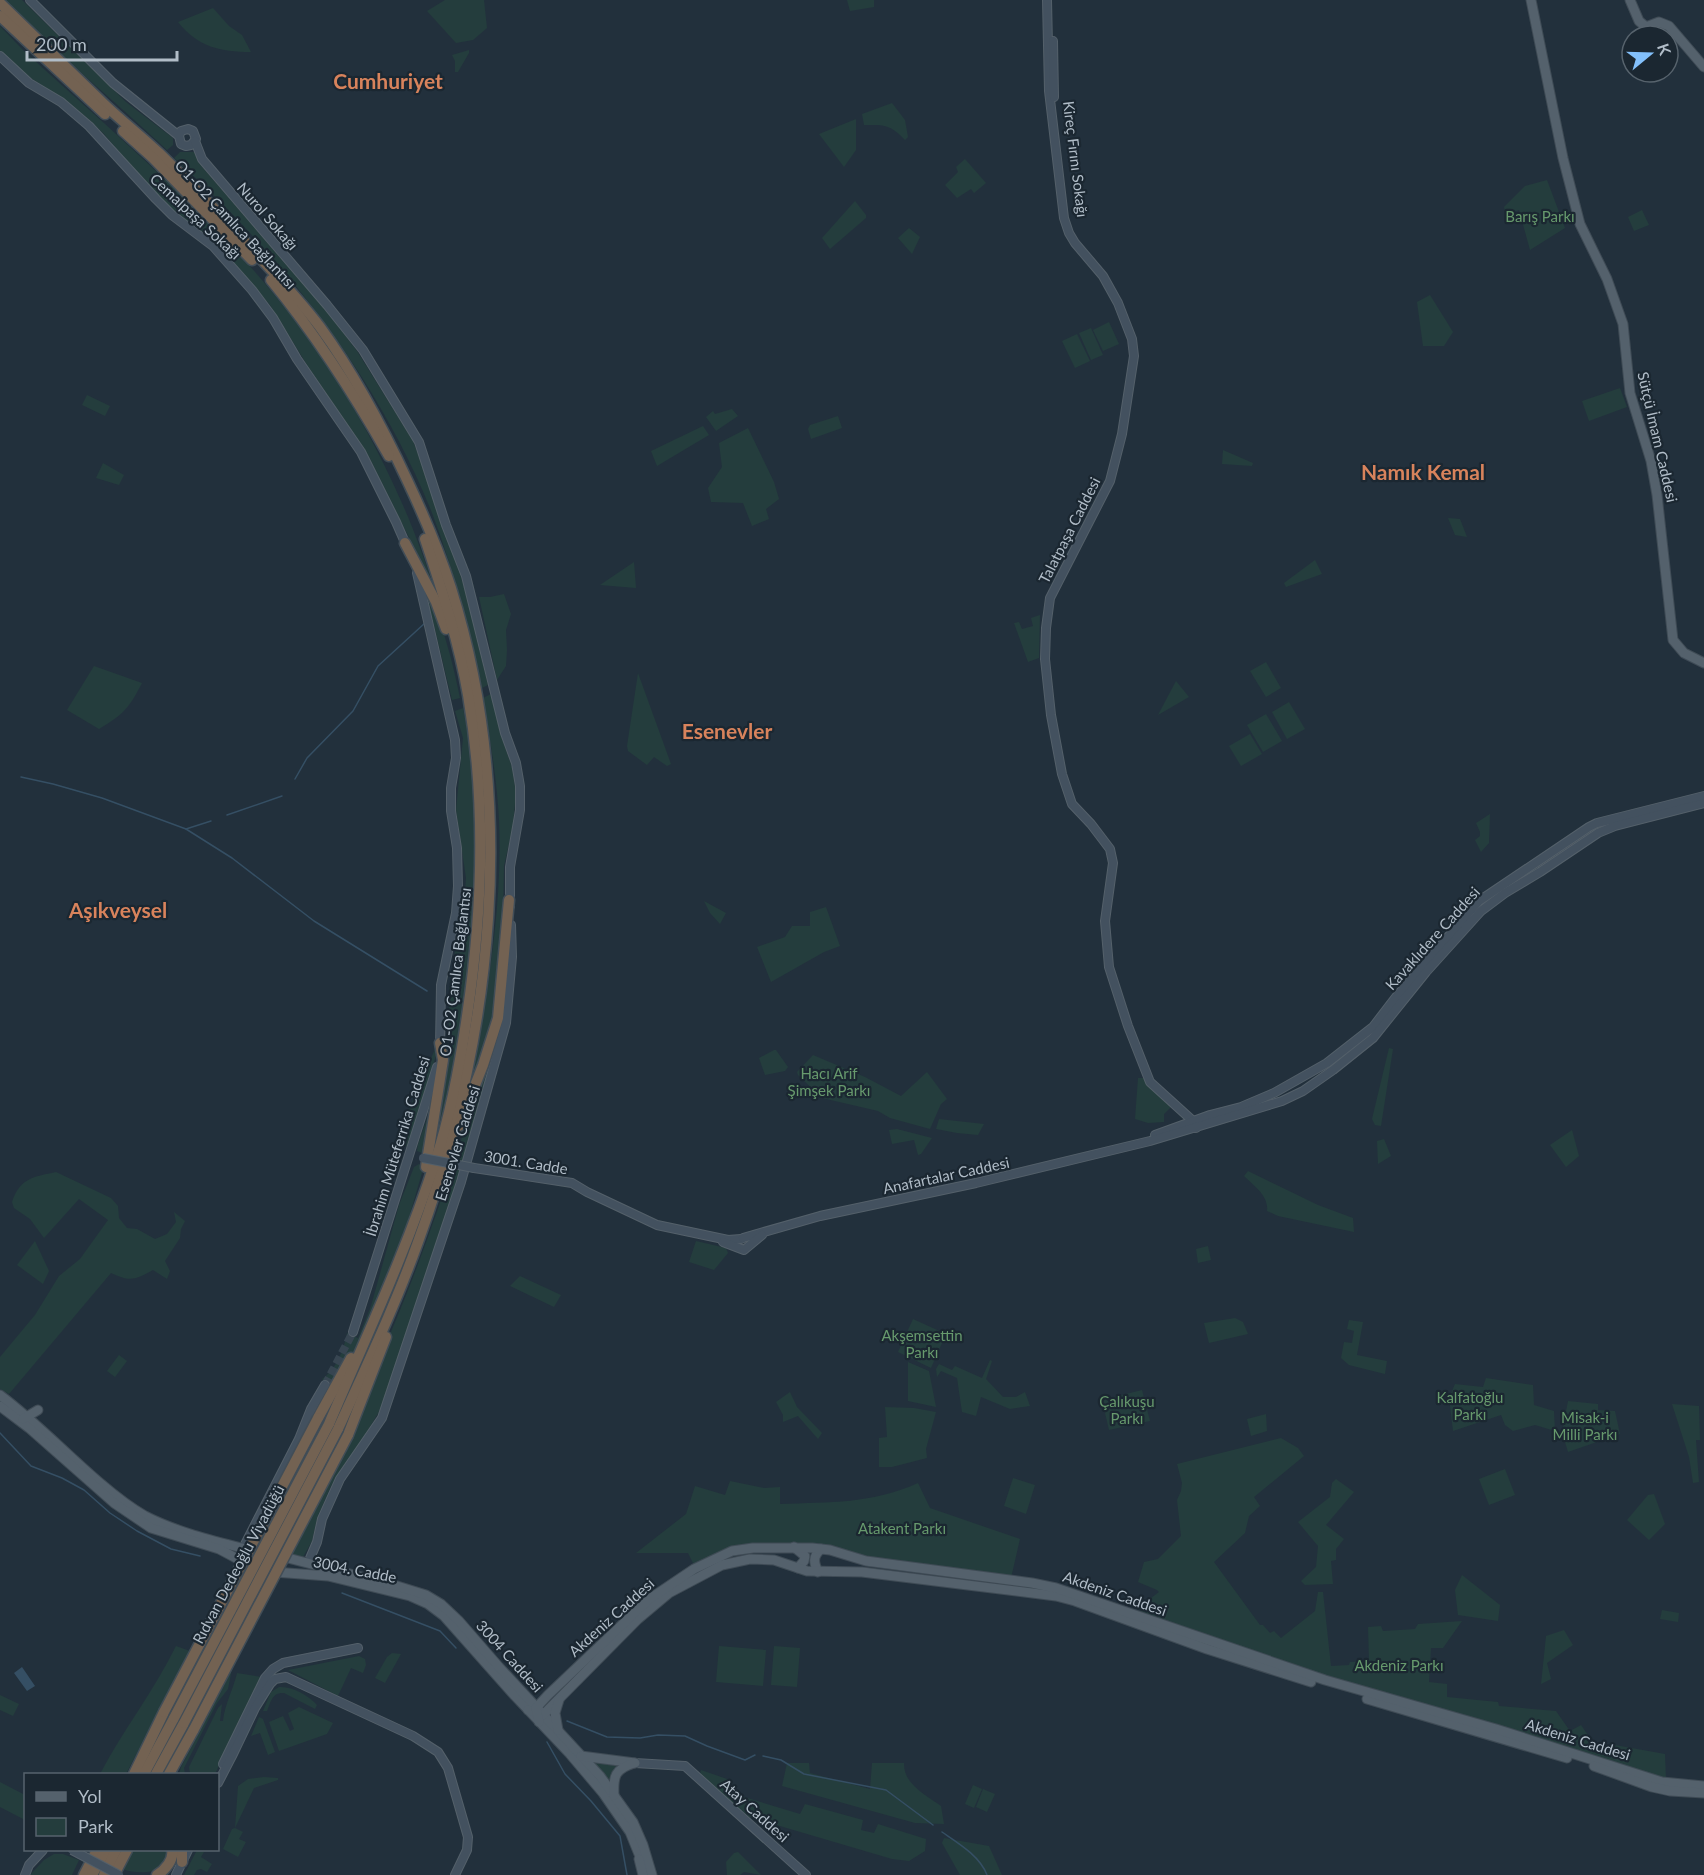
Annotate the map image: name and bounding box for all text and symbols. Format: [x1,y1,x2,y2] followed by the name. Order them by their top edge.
[27,24,177,62] scale bar
[1620,24,1680,84] north arrow
[36,33,87,55] text: 200 m
[1654,41,1676,58] text: K
[333,68,443,93] district label: Cumhuriyet
[1060,100,1092,218] street label: Kireç Fırını Sokağı
[172,156,300,292] street label: O1-O2 Çamlıca Bağlantısı
[147,169,245,263] street label: Cemalpaşa Sokağı
[234,178,302,254] street label: Nurol Sokağı
[1505,207,1575,225] park label: Barış Parkı
[1634,370,1682,504] street label: Sütçü İmam Caddesi
[1361,459,1485,484] district label: Namık Kemal
[1034,474,1104,586] street label: Talatpaşa Caddesi
[682,718,772,743] district label: Esenevler
[1381,883,1483,993] street label: Kavaklıdere Caddesi
[436,887,474,1057] street label: O1-O2 Çamlıca Bağlantısı
[68,897,167,922] district label: Aşıkveysel
[361,1054,433,1238] street label: İbrahim Müteferrika Caddesi
[788,1064,870,1099] park label: Hacı Arif Şimşek Parkı
[431,1083,483,1203] street label: Esenevler Caddesi
[483,1147,569,1178] street label: 3001. Cadde
[881,1153,1011,1197] street label: Anafartalar Caddesi
[881,1326,963,1361] park label: Akşemsettin Parkı
[1437,1388,1503,1423] park label: Kalfatoğlu Parkı
[1099,1392,1155,1427] park label: Çalıkuşu Parkı
[1553,1408,1617,1443] park label: Misak-i Milli Parkı
[188,1482,288,1646] street label: Rıdvan Dedeoğlu Viyadüğü
[858,1519,946,1537] park label: Atakent Parkı
[312,1552,398,1586] street label: 3004. Cadde
[1061,1567,1169,1619] street label: Akdeniz Caddesi
[565,1574,657,1660] street label: Akdeniz Caddesi
[473,1616,547,1696] street label: 3004 Caddesi
[1354,1656,1444,1674] park label: Akdeniz Parkı
[1523,1715,1633,1763] street label: Akdeniz Caddesi
[24,1773,219,1851] legend
[717,1775,793,1845] street label: Atay Caddesi
[78,1785,102,1807] text: Yol
[78,1815,114,1837] text: Park

